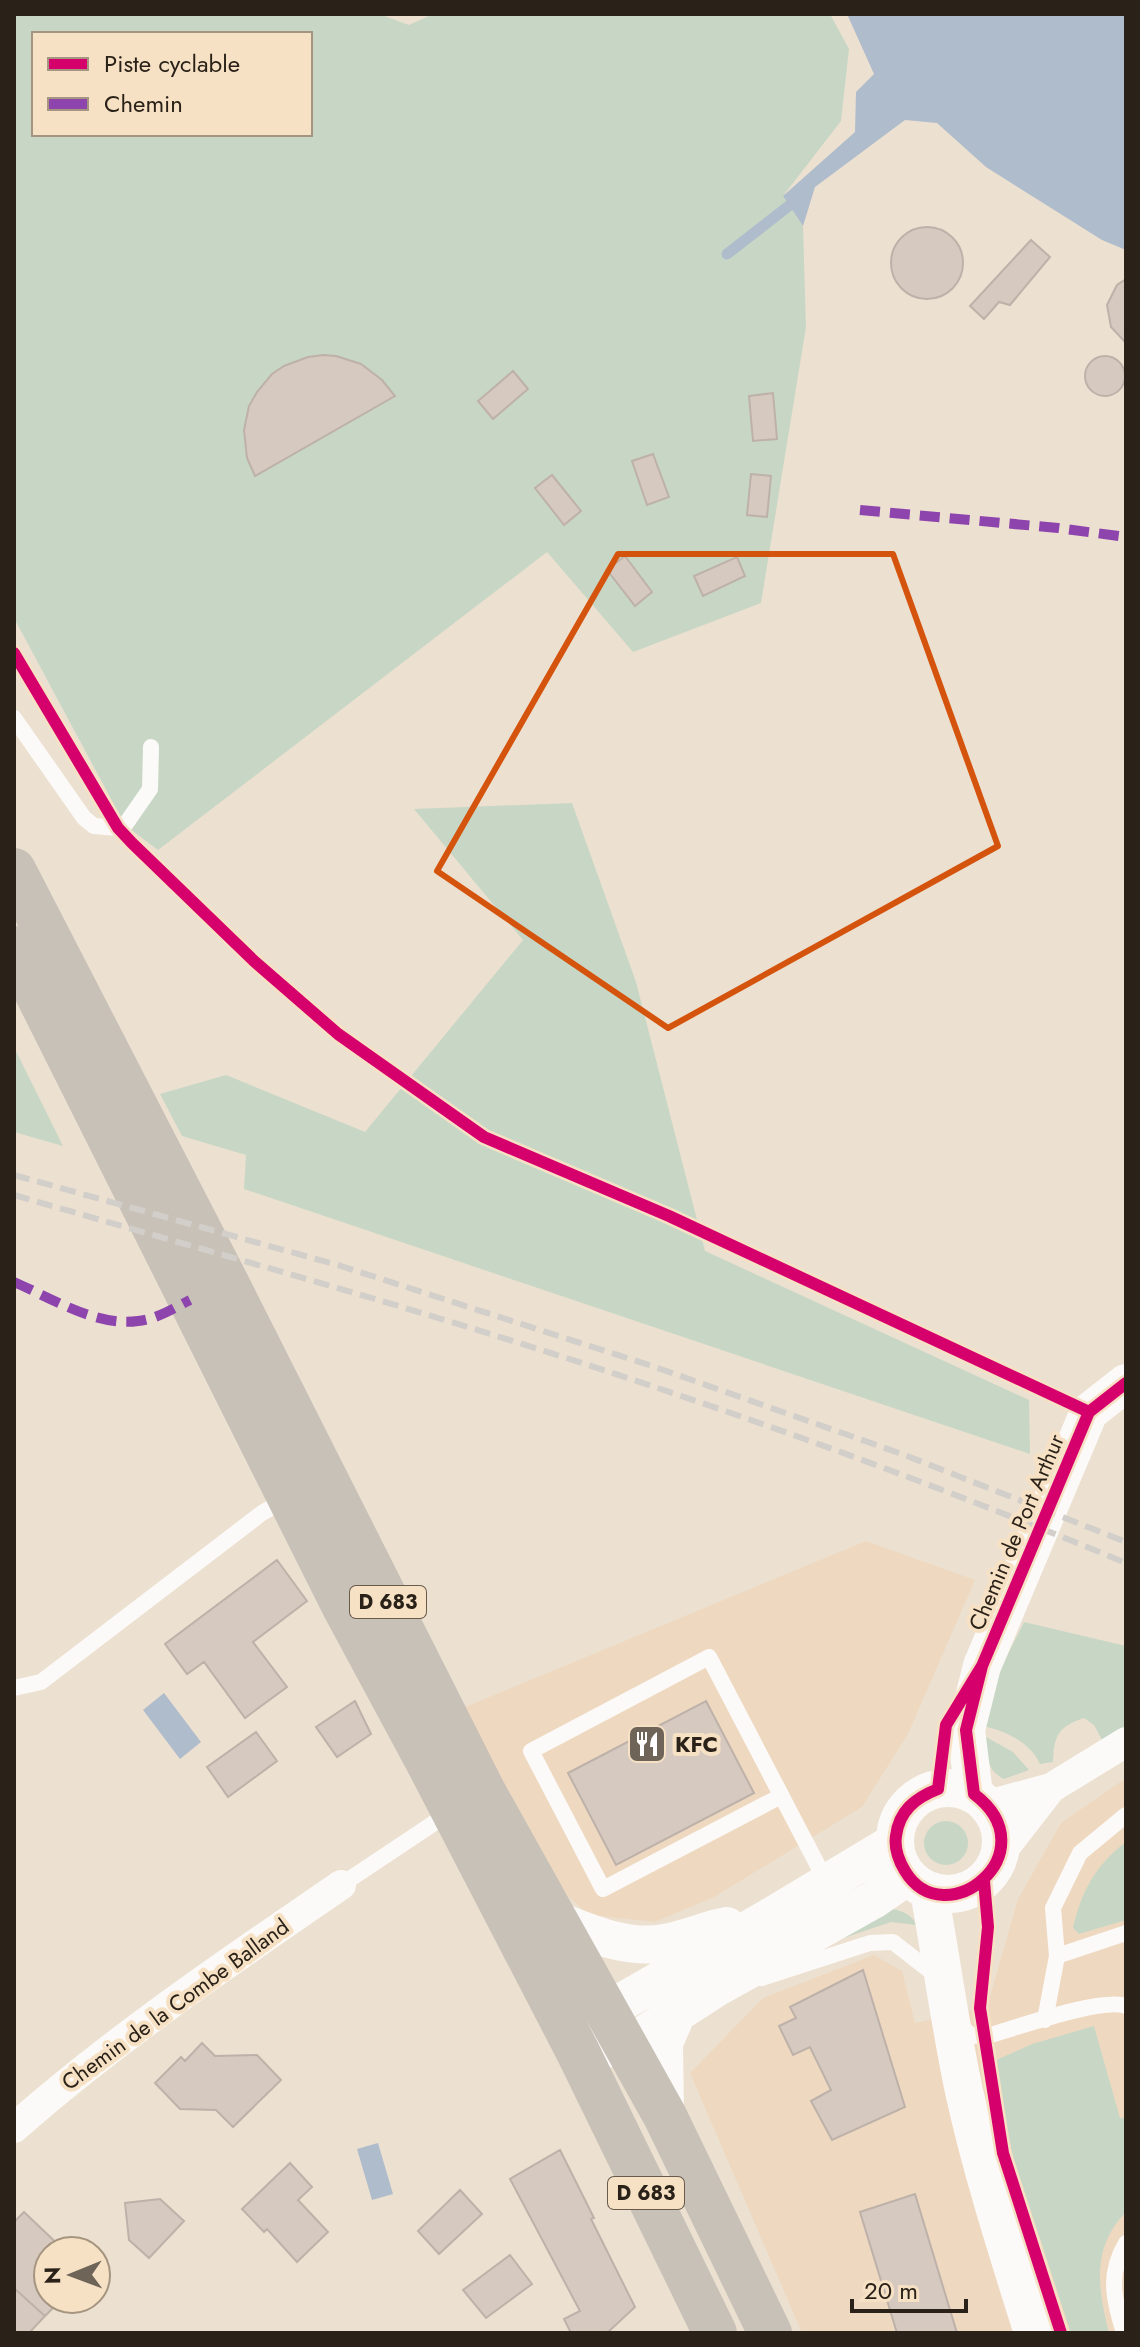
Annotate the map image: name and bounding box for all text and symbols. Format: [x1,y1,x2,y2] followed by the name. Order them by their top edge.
[32,32,312,136] legend
[104,46,240,81] text: Piste cyclable
[104,86,183,121] text: Chemin
[960,1429,1072,1635] street label: Chemin de Port Arthur
[350,1586,426,1618] road number: D 683
[626,1723,668,1765] restaurant icon: KFC
[675,1728,718,1760] place label: KFC
[55,1911,295,2097] street label: Chemin de la Combe Balland
[608,2177,684,2209] road number: D 683
[32,2235,112,2315] north arrow
[852,2263,966,2313] scale bar
[36,2266,68,2284] text: N
[864,2273,918,2308] text: 20 m

